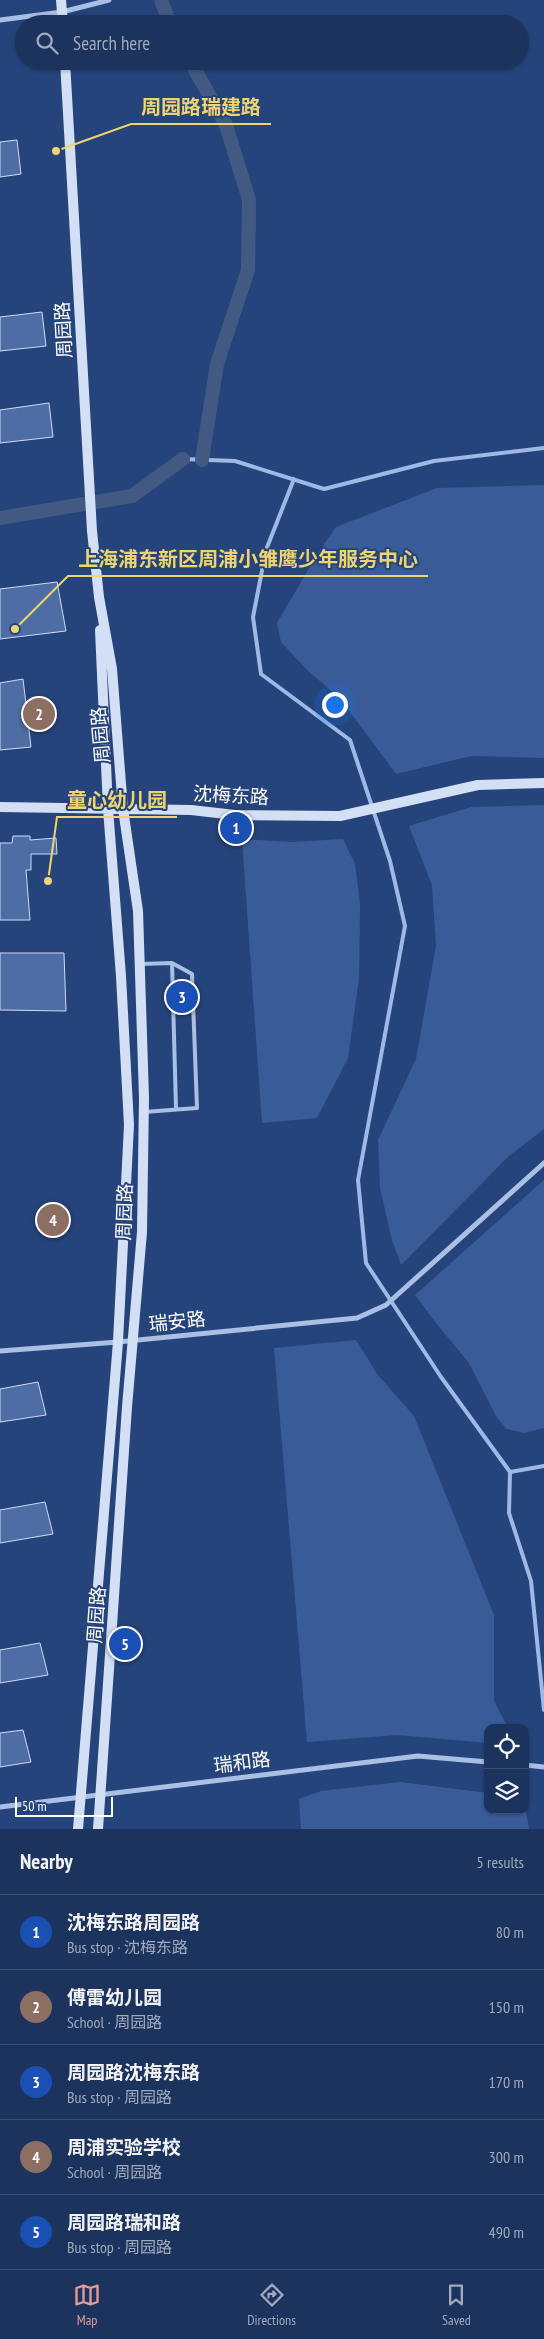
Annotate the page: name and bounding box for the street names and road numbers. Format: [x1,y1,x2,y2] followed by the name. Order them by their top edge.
[50,301,76,359] street label: 周园路
[86,706,114,764] street label: 周园路
[192,781,270,809] street label: 沈梅东路
[111,1183,137,1241] street label: 周园路
[147,1306,207,1336] street label: 瑞安路
[82,1586,110,1644] street label: 周园路
[212,1747,272,1777] street label: 瑞和路

